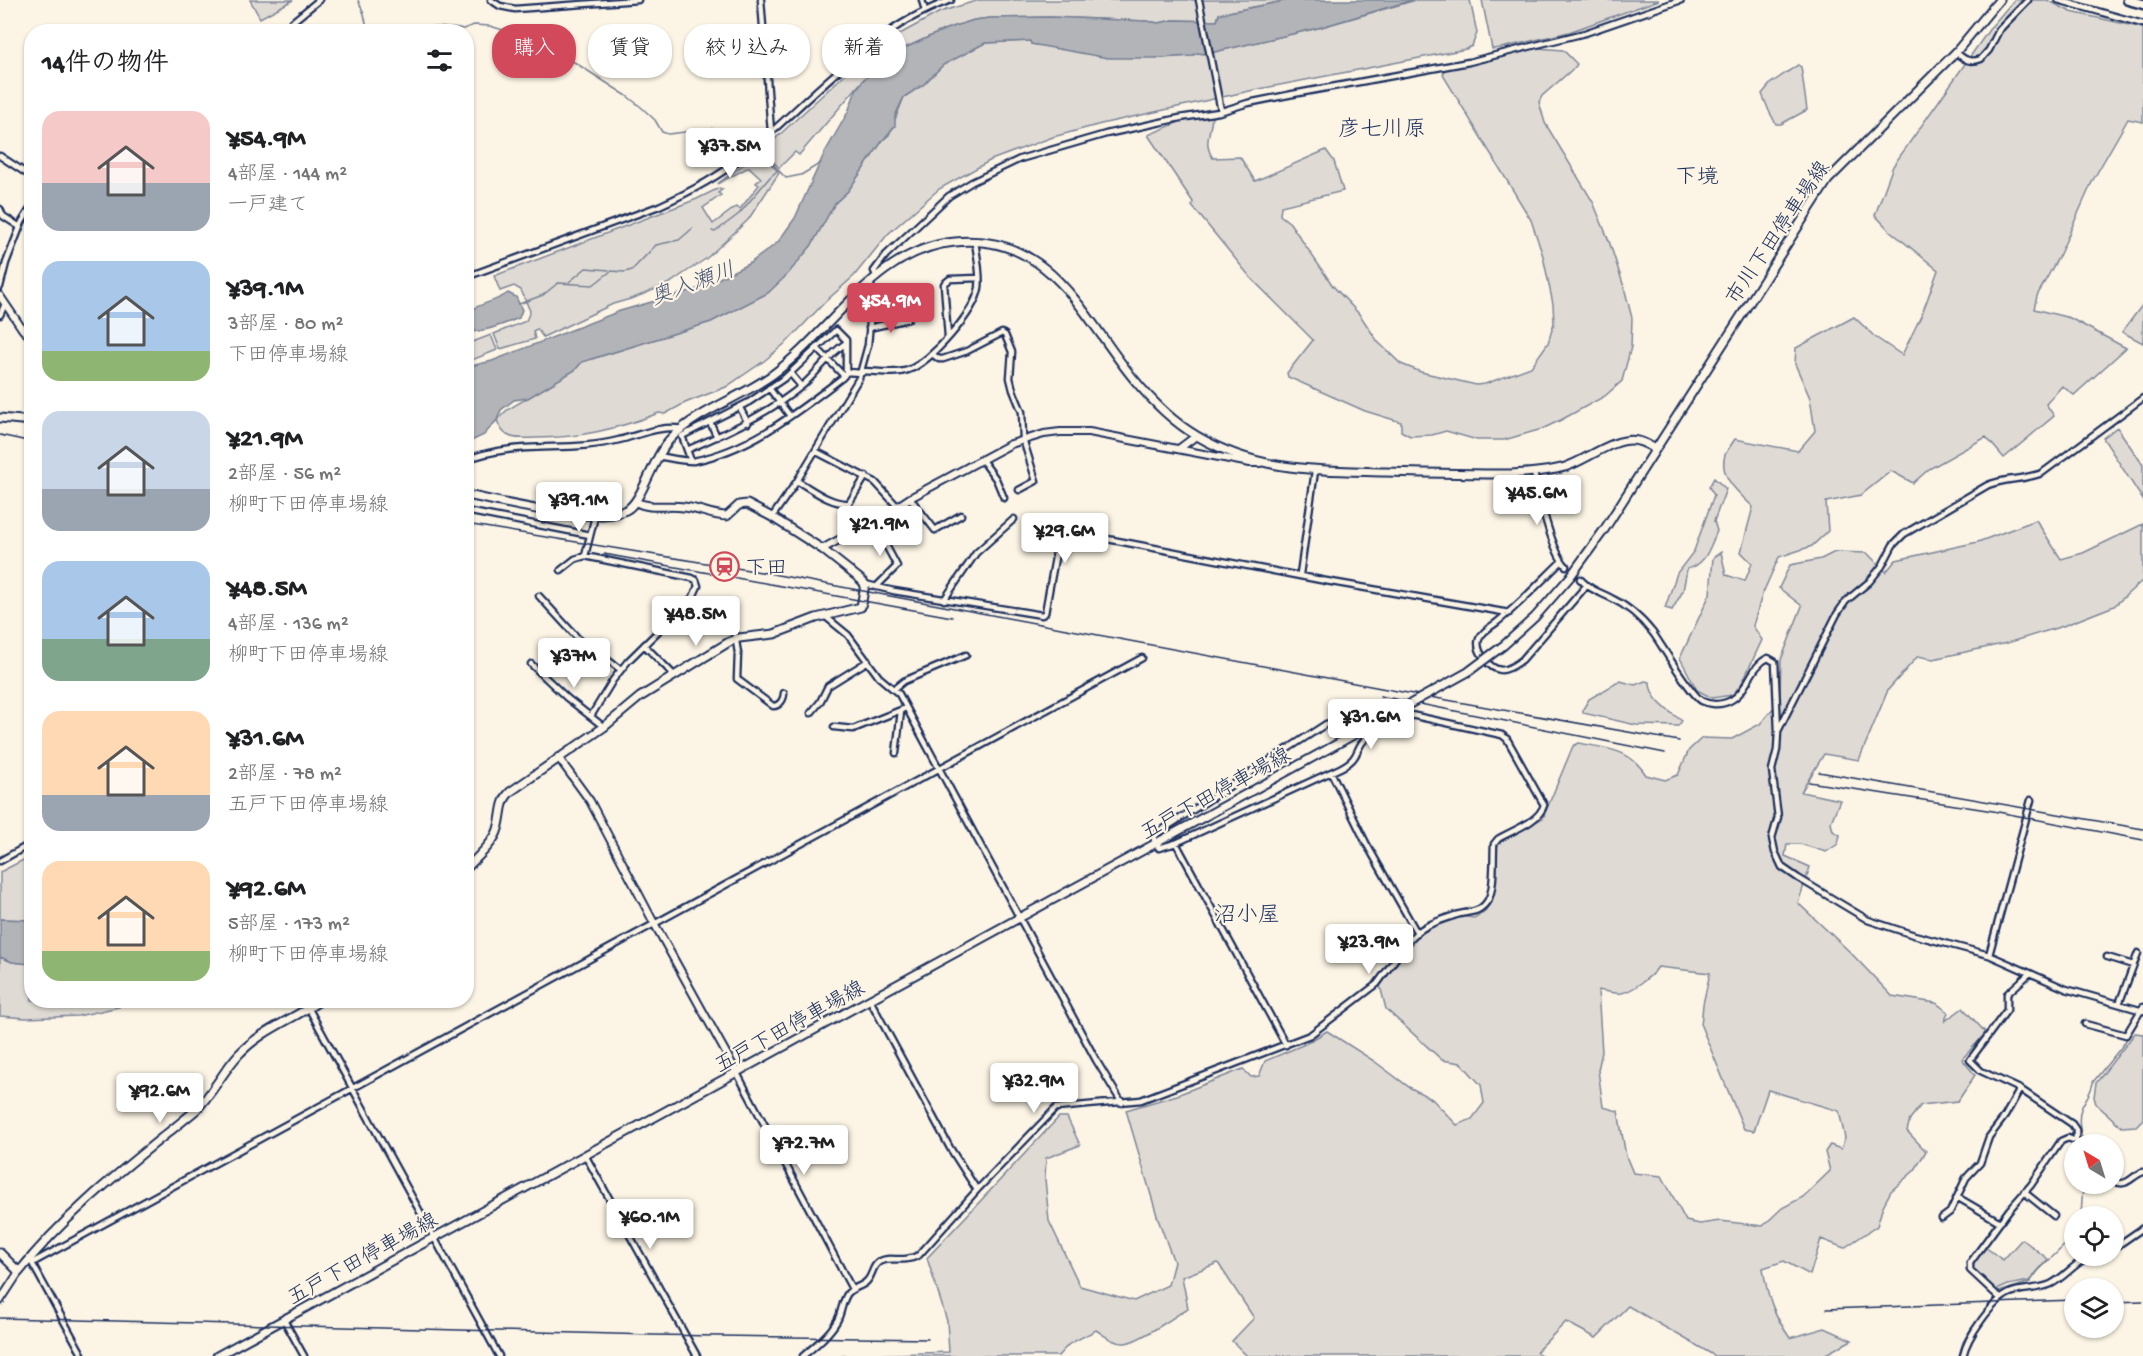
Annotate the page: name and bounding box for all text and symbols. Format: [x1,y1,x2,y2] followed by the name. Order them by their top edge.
[492,24,576,78] chip: 購入
[588,24,672,78] chip: 賃貸
[684,24,810,78] chip: 絞り込み
[822,24,906,78] chip: 新着
[423,44,456,77] icon: filters
[42,50,169,81] text: 14件の物件
[1338,117,1426,144] district label: 彦七川原
[228,125,305,156] text: ¥54.9M
[681,128,779,179] pin: ¥37.5M
[90,135,162,207] icon: home
[700,136,760,159] text: ¥37.5M
[1721,156,1837,311] street label: 市川下田停車場線
[228,164,347,187] text: 4部屋 · 144 m²
[1675,165,1719,192] district label: 下境
[228,195,308,218] text: 一戸建て
[647,258,739,313] water label: 奥入瀬川
[228,275,303,306] text: ¥39.1M
[842,283,940,334] pin: ¥54.9M
[90,285,162,357] icon: home
[861,291,921,314] text: ¥54.9M
[228,314,343,337] text: 3部屋 · 80 m²
[228,345,348,368] text: 下田停車場線
[228,425,303,456] text: ¥21.9M
[90,435,162,507] icon: home
[228,464,341,487] text: 2部屋 · 56 m²
[1488,475,1586,526] pin: ¥45.6M
[530,482,628,533] pin: ¥39.1M
[1507,483,1567,506] text: ¥45.6M
[550,490,608,513] text: ¥39.1M
[228,495,388,518] text: 柳町下田停車場線
[831,506,929,557] pin: ¥21.9M
[1016,513,1114,564] pin: ¥29.6M
[851,514,909,537] text: ¥21.9M
[1035,521,1095,544] text: ¥29.6M
[708,551,740,583] station icon: 下田
[745,558,787,583] place label: 下田
[228,575,306,606] text: ¥48.5M
[90,585,162,657] icon: home
[647,596,745,647] pin: ¥48.5M
[666,604,726,627] text: ¥48.5M
[228,614,349,637] text: 4部屋 · 136 m²
[538,638,610,689] pin: ¥37M
[228,645,388,668] text: 柳町下田停車場線
[552,646,596,669] text: ¥37M
[1322,699,1420,750] pin: ¥31.6M
[1342,707,1400,730] text: ¥31.6M
[228,725,303,756] text: ¥31.6M
[90,735,162,807] icon: home
[1136,743,1296,848] street label: 五戸下田停車場線
[228,764,342,787] text: 2部屋 · 78 m²
[228,795,388,818] text: 五戸下田停車場線
[228,875,305,906] text: ¥92.6M
[90,885,162,957] icon: home
[1214,903,1280,930] district label: 沼小屋
[228,914,350,937] text: 5部屋 · 173 m²
[1320,924,1418,975] pin: ¥23.9M
[1339,932,1399,955] text: ¥23.9M
[228,945,388,968] text: 柳町下田停車場線
[710,976,870,1081] street label: 五戸下田停車場線
[985,1063,1083,1114] pin: ¥32.9M
[1004,1071,1064,1094] text: ¥32.9M
[111,1073,209,1124] pin: ¥92.6M
[130,1081,190,1104] text: ¥92.6M
[755,1125,853,1176] pin: ¥72.7M
[774,1133,834,1156] text: ¥72.7M
[2064,1134,2124,1194] north arrow
[2064,1134,2124,1338] map controls
[601,1199,699,1250] pin: ¥60.1M
[2064,1206,2124,1266] button: locate
[620,1207,680,1230] text: ¥60.1M
[283,1208,443,1313] street label: 五戸下田停車場線
[2064,1278,2124,1338] button: layers

